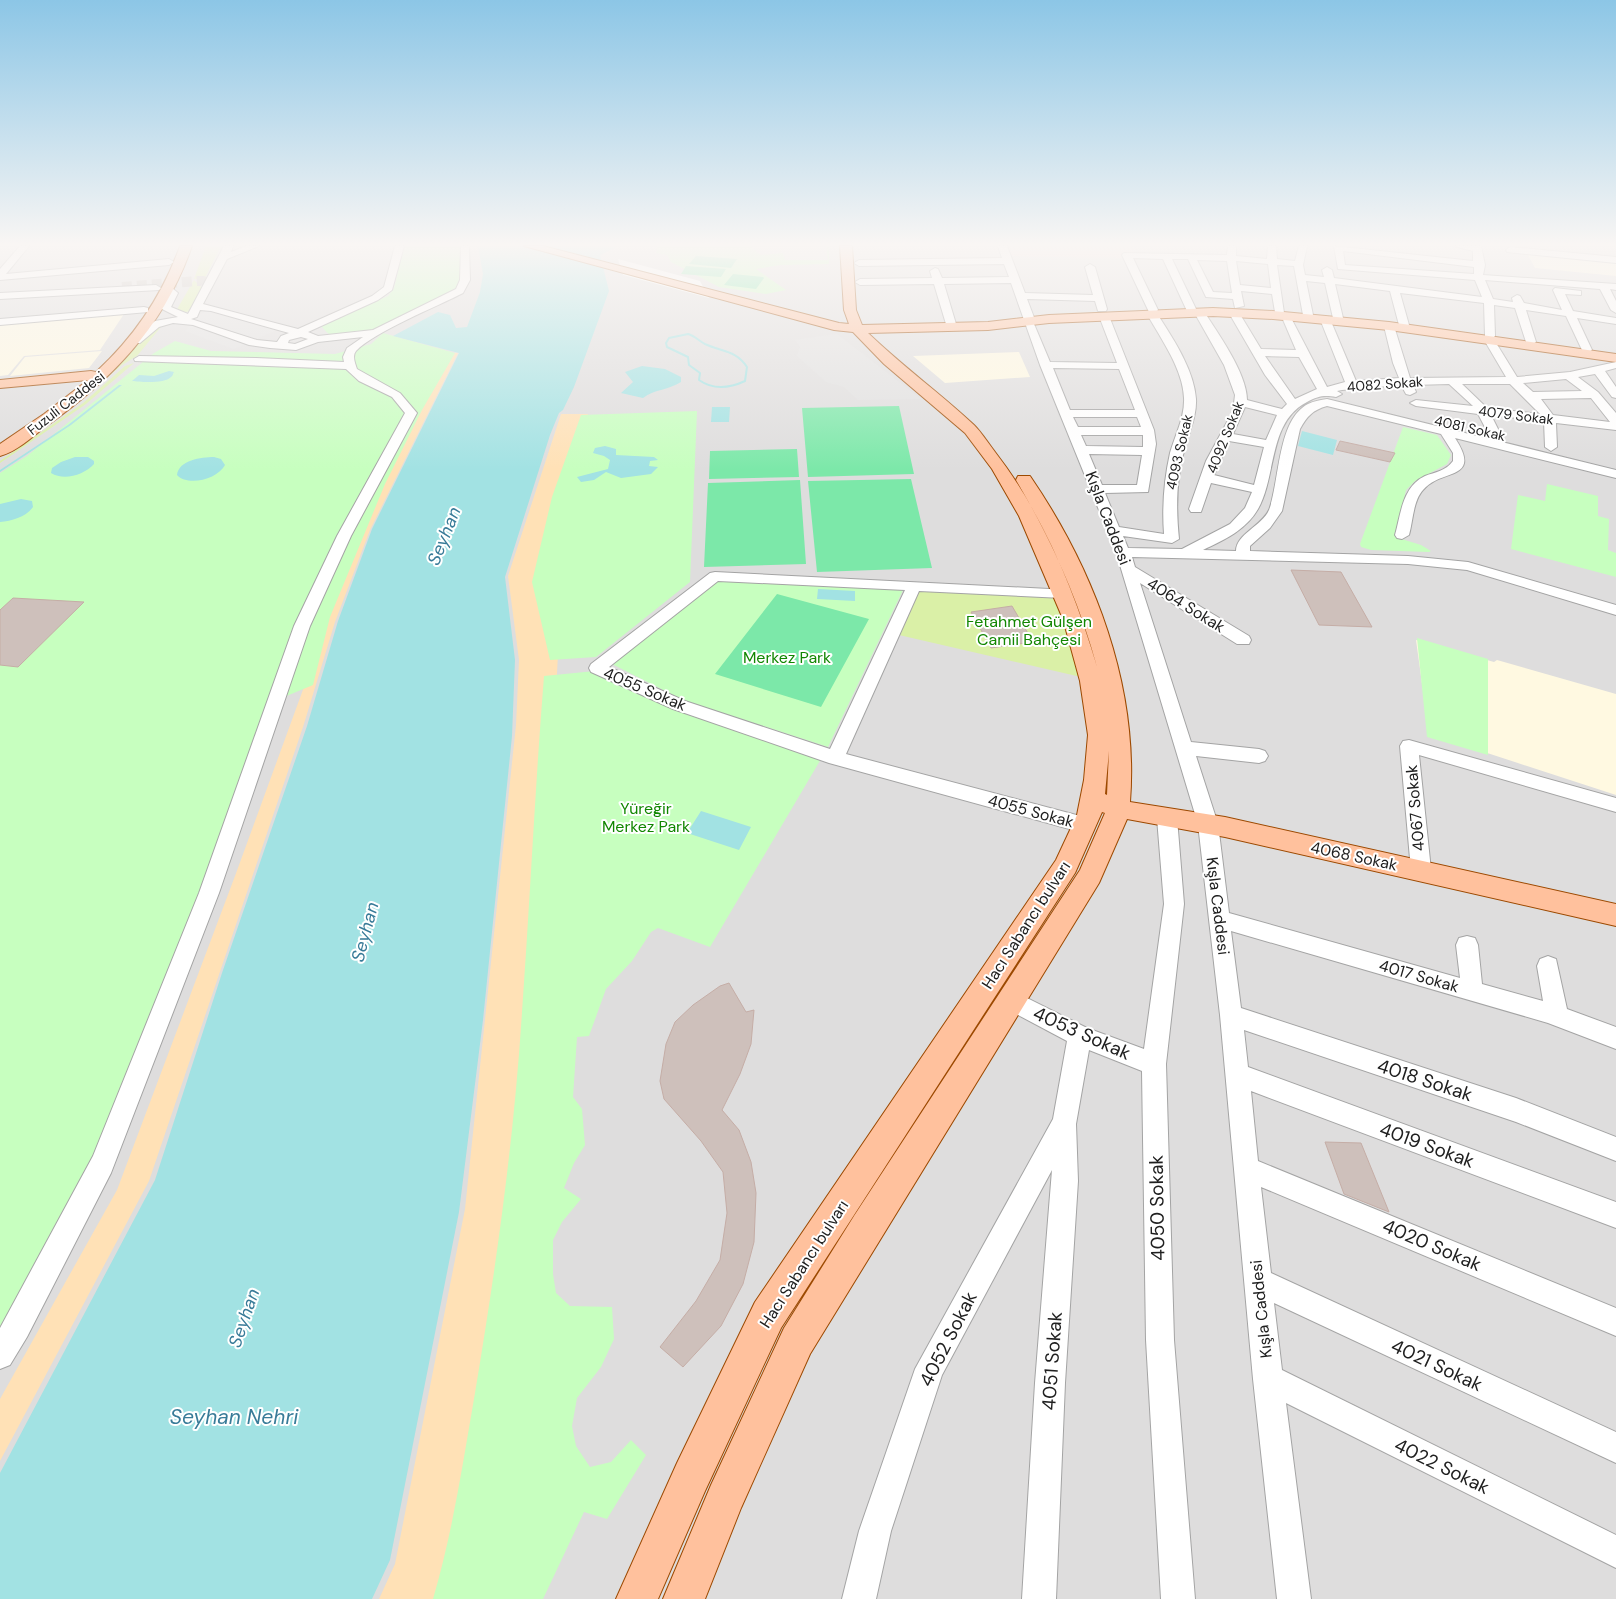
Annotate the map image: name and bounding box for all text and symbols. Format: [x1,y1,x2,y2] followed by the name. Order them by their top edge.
[24,367,108,439] street label: Fuzuli Caddesi
[1346,372,1424,396] street label: 4082 Sokak
[1202,398,1248,476] street label: 4092 Sokak
[1477,401,1555,429] street label: 4079 Sokak
[1433,411,1507,445] street label: 4081 Sokak
[1162,413,1196,491] street label: 4093 Sokak
[1081,468,1135,568] street label: Kışla Caddesi
[421,503,467,569] water label: Seyhan
[1143,573,1229,637] street label: 4064 Sokak
[966,611,1092,650] park label: Fetahmet Gülşen Camii Bahçesi
[743,647,831,668] park label: Merkez Park
[600,662,690,716] street label: 4055 Sokak
[1401,764,1429,852] street label: 4067 Sokak
[986,789,1076,833] street label: 4055 Sokak
[602,798,690,837] park label: Yüreğir Merkez Park
[1309,837,1399,875] street label: 4068 Sokak
[1202,856,1234,956] street label: Kışla Caddesi
[977,857,1075,993] street label: Hacı Sabancı bulvarı
[346,899,384,965] water label: Seyhan
[1377,955,1461,997] street label: 4017 Sokak
[1029,1000,1135,1066] street label: 4053 Sokak
[1374,1053,1476,1107] street label: 4018 Sokak
[1376,1116,1478,1174] street label: 4019 Sokak
[1144,1154,1170,1261] street label: 4050 Sokak
[755,1196,853,1332] street label: Hacı Sabancı bulvarı
[1379,1213,1486,1277] street label: 4020 Sokak
[1245,1259,1277,1359] street label: Kışla Caddesi
[223,1285,265,1351] water label: Seyhan
[913,1287,983,1391] street label: 4052 Sokak
[1036,1310,1068,1411] street label: 4051 Sokak
[1387,1333,1487,1397] street label: 4021 Sokak
[170,1403,299,1431] water label: Seyhan Nehri
[1390,1432,1494,1500] street label: 4022 Sokak

